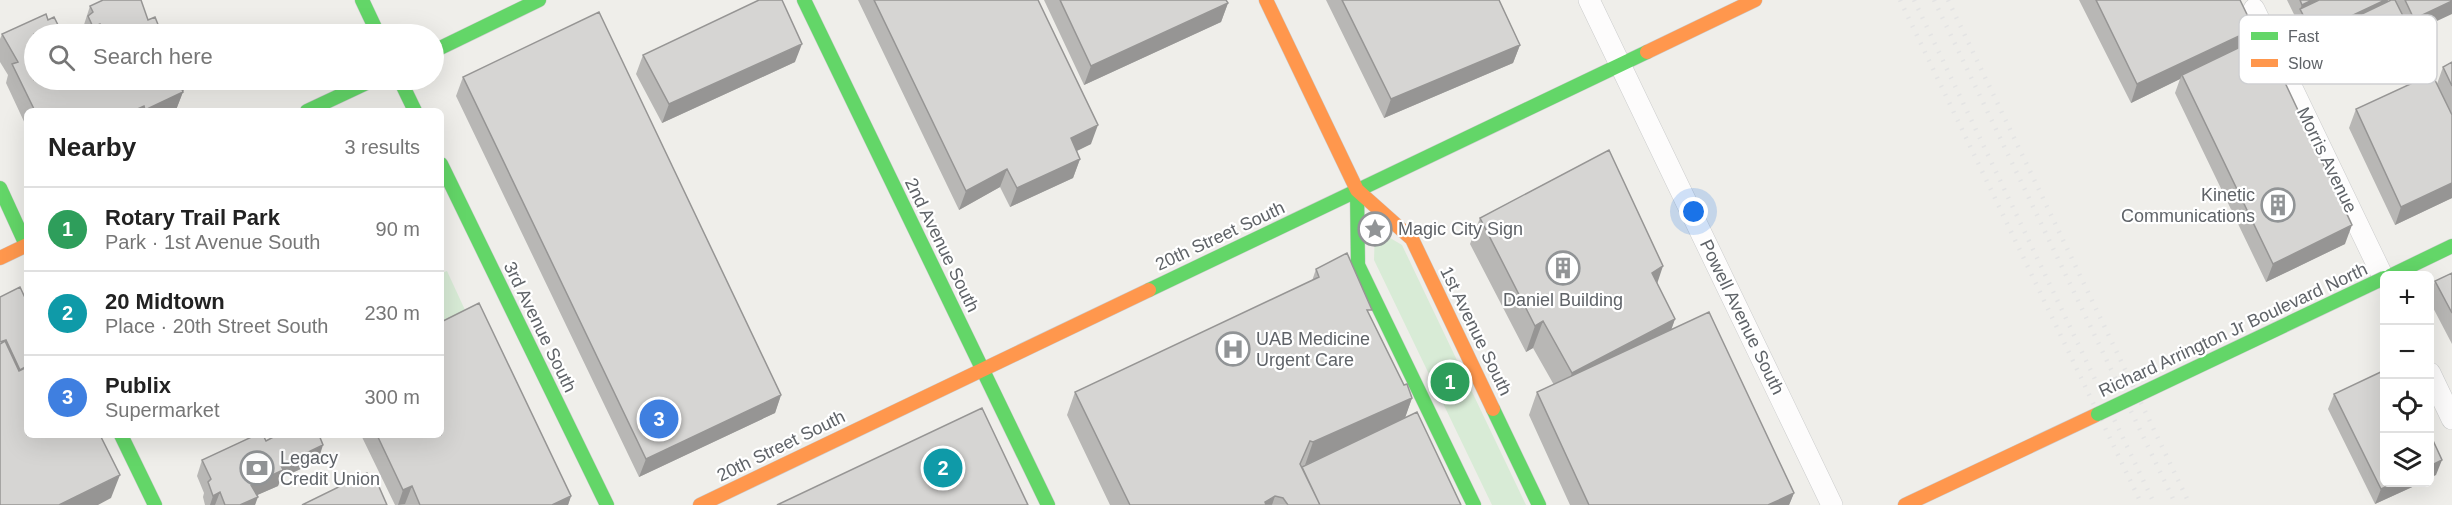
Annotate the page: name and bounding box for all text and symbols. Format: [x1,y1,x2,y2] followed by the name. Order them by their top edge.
[2239,15,2437,84] legend
[24,24,444,90] search box
[2288,28,2320,45] text: Fast
[45,41,78,74] icon: search
[93,44,213,69] text: Search here
[2288,55,2323,72] text: Slow
[2293,104,2361,216] street label: Morris Avenue
[48,132,136,162] text: Nearby
[344,136,420,158] text: 3 results
[901,175,983,315] street label: 2nd Avenue South
[2121,185,2255,226] place label: Kinetic Communications
[2260,187,2296,223] building icon: Kinetic Communications
[1152,197,1288,275] street label: 20th Street South
[1679,197,1708,226] your location
[105,205,280,230] text: Rotary Trail Park
[1357,211,1393,247] place icon: Magic City Sign
[62,218,73,240] text: 1
[376,218,420,240] text: 90 m
[1398,219,1523,239] place label: Magic City Sign
[105,231,320,253] text: Park · 1st Avenue South
[1696,236,1788,398] street label: Powell Avenue South
[1545,250,1581,286] building icon: Daniel Building
[500,258,580,396] street label: 3rd Avenue South
[2095,259,2371,401] street label: Richard Arrington Jr Boulevard North
[1435,263,1517,399] street label: 1st Avenue South
[2380,271,2434,487] map controls
[2380,271,2434,325] button: +
[105,289,225,314] text: 20 Midtown
[1503,290,1623,310] place label: Daniel Building
[62,302,73,324] text: 2
[364,302,420,324] text: 230 m
[105,315,328,337] text: Place · 20th Street South
[2380,325,2434,379] button: −
[1256,329,1370,370] place label: UAB Medicine Urgent Care
[1215,331,1251,367] hospital icon: UAB Medicine Urgent Care
[1430,360,1470,404] pin: 1
[105,373,171,398] text: Publix
[2380,379,2434,433] button: locate
[62,386,73,408] text: 3
[364,386,420,408] text: 300 m
[640,396,678,442] pin: 3
[105,399,220,421] text: Supermarket
[714,406,848,486] street label: 20th Street South
[2380,433,2434,487] button: layers
[924,446,962,490] pin: 2
[280,448,380,489] place label: Legacy Credit Union
[239,450,275,486] bank icon: Legacy Credit Union

